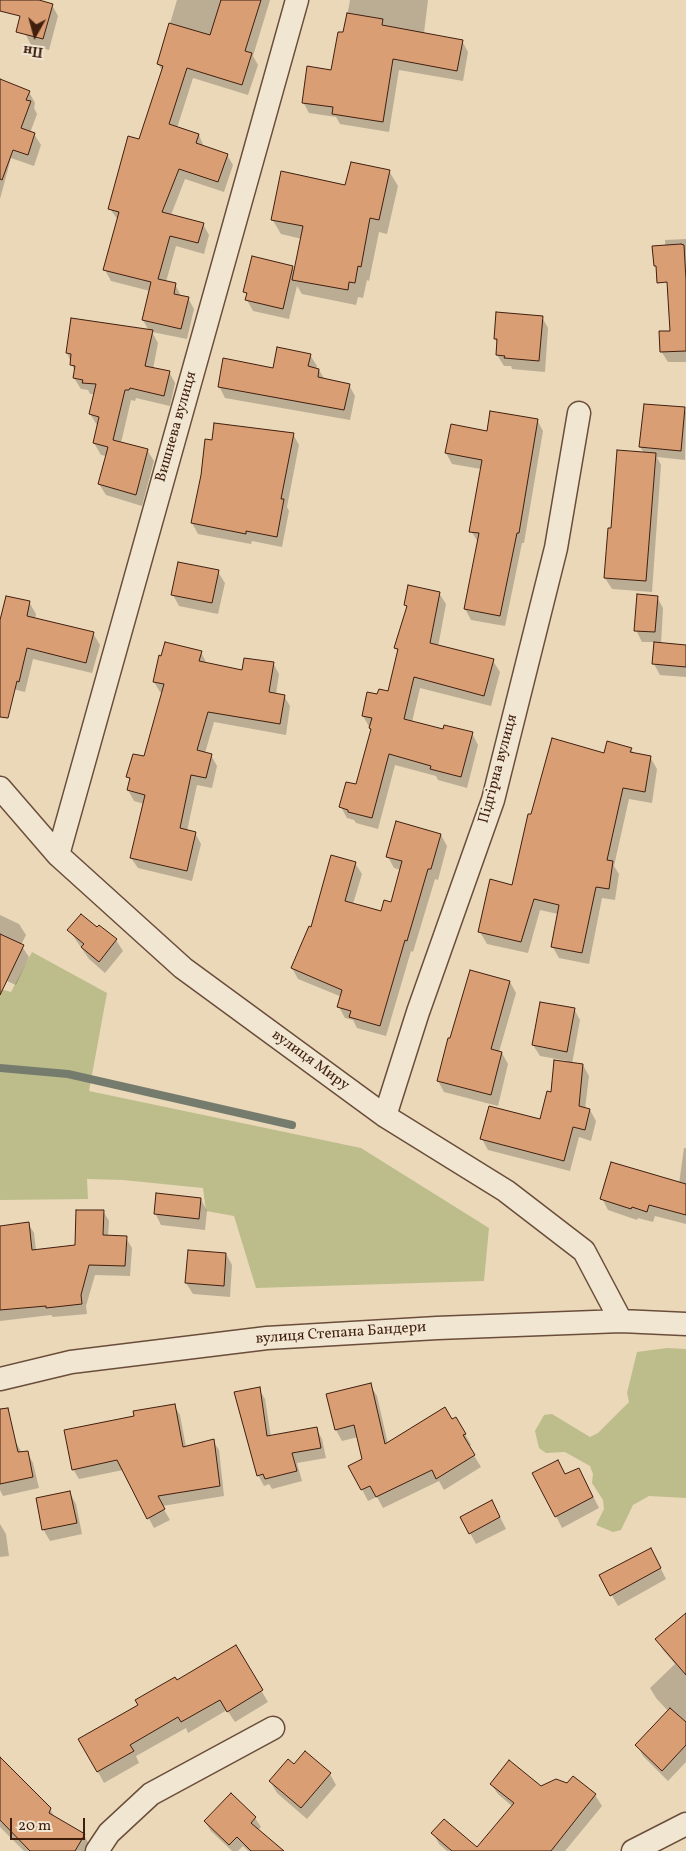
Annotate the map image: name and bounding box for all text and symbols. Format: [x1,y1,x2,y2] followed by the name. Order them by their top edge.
[10,10,60,60] north arrow
[22,40,44,61] text: Пн
[153,370,201,484] street label: Вишнева вулиця
[476,712,522,826] street label: Підгірна вулиця
[268,1027,352,1095] street label: вулиця Миру
[255,1319,427,1349] street label: вулиця Степана Бандери
[12,1808,88,1840] scale bar
[18,1816,51,1837] text: 20 m

